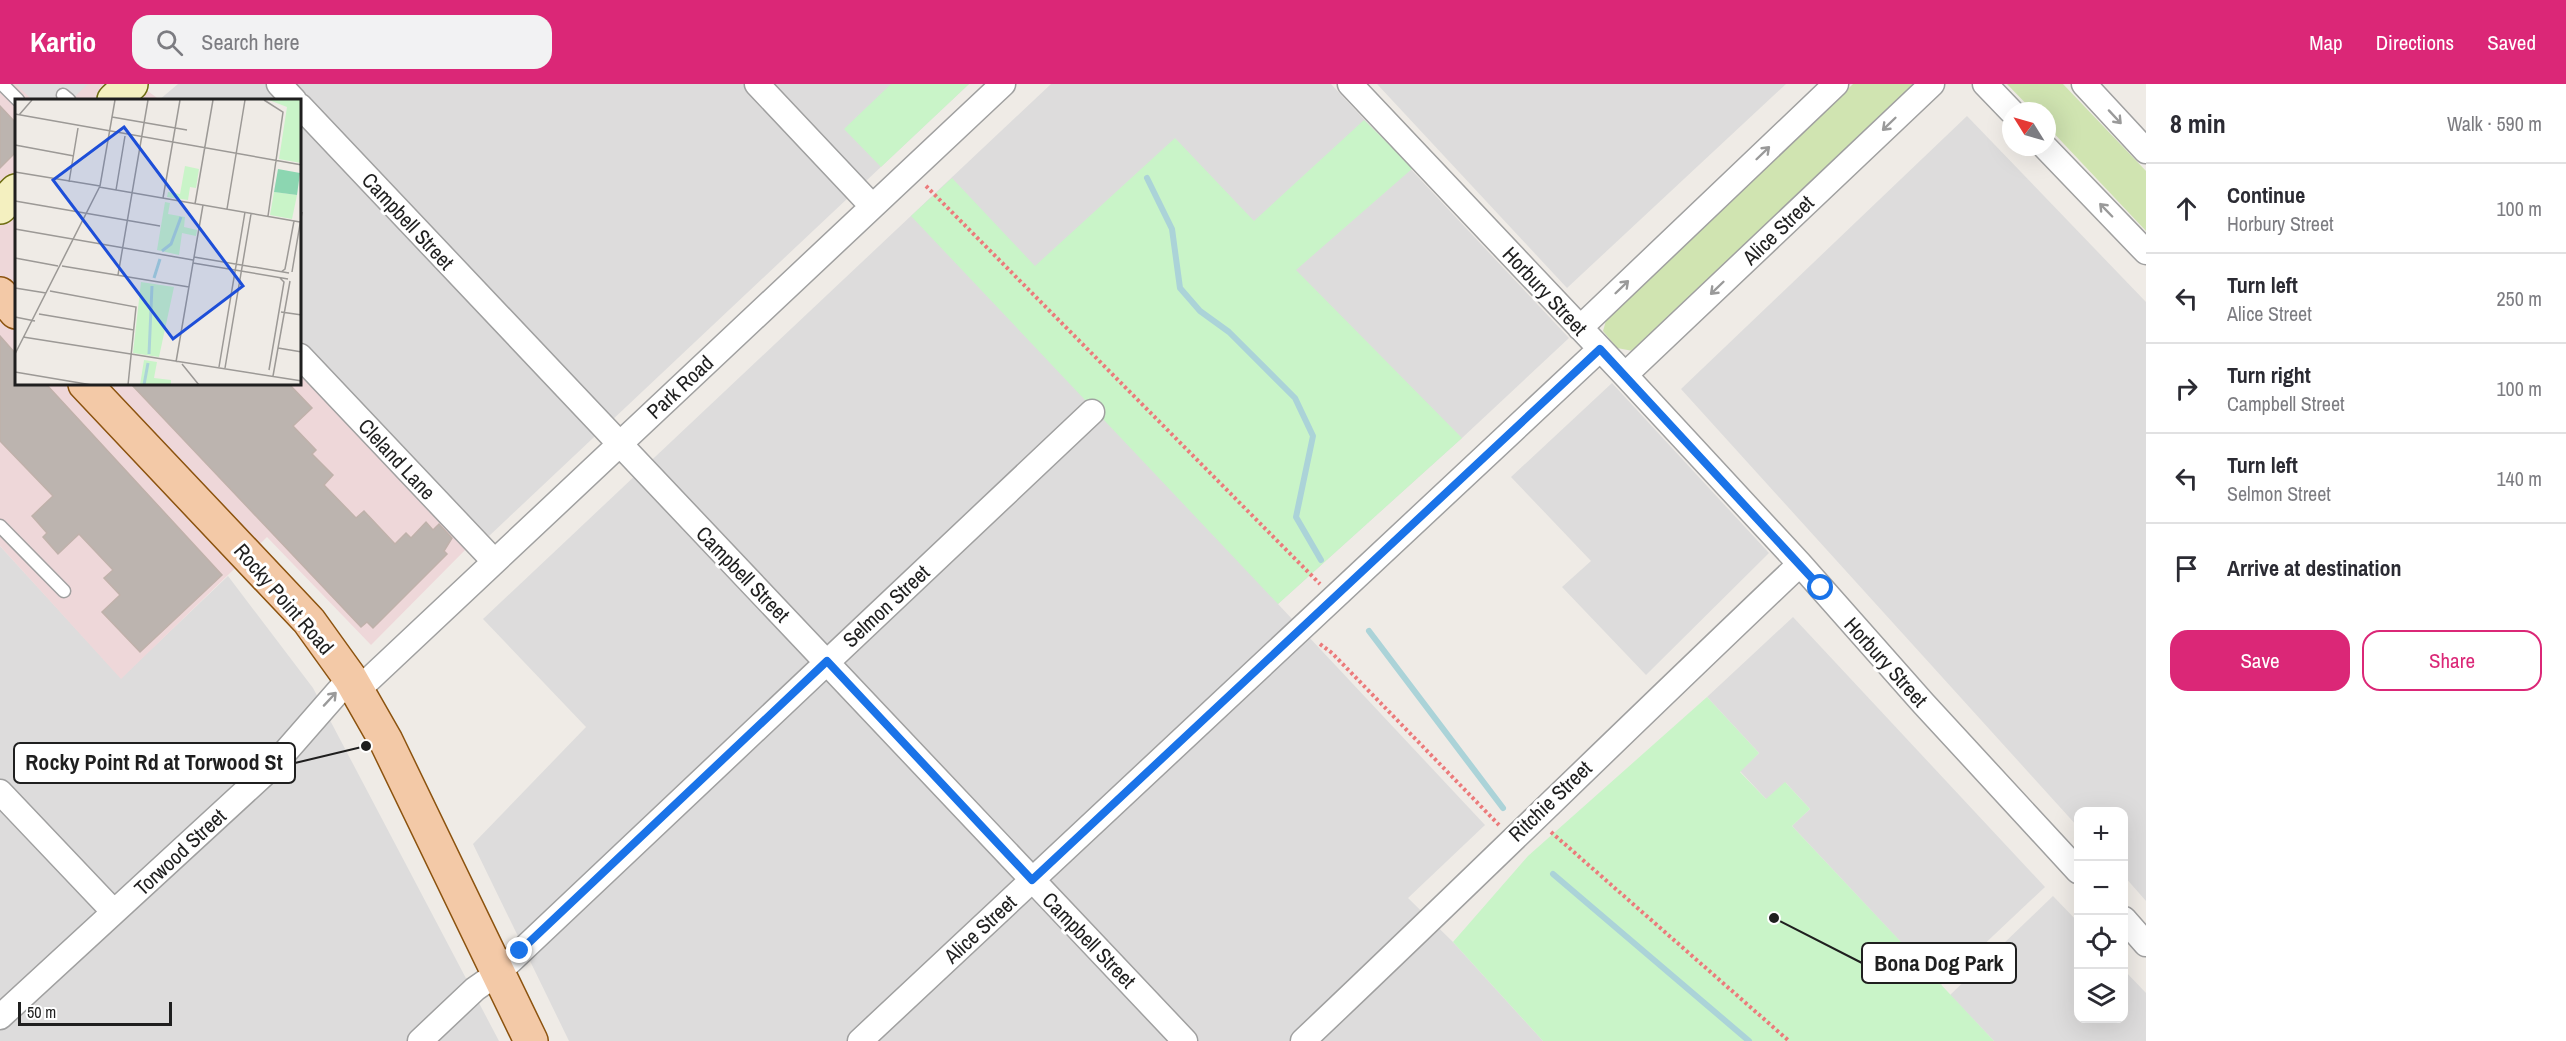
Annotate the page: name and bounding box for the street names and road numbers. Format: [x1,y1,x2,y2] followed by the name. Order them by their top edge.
[355,166,461,276] street label: Campbell Street
[1735,189,1820,272] street label: Alice Street
[1496,240,1594,342] street label: Horbury Street
[640,349,720,425] street label: Park Road
[352,412,442,506] street label: Cleland Lane
[690,520,796,629] street label: Campbell Street
[228,537,340,661] street label: Rocky Point Road
[836,558,936,654] street label: Selmon Street
[1838,611,1934,713] street label: Horbury Street
[1502,754,1598,848] street label: Ritchie Street
[128,802,232,902] street label: Torwood Street
[1036,886,1142,995] street label: Campbell Street
[937,888,1023,971] street label: Alice Street

